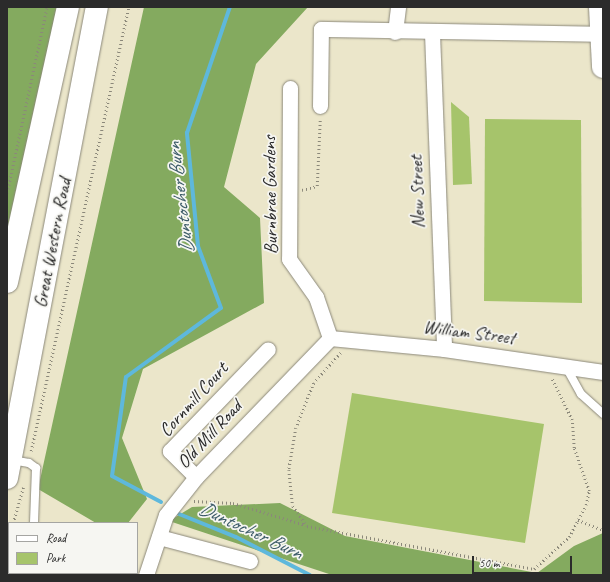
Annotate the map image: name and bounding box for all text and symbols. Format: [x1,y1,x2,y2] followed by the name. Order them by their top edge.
[259,135,283,255] street label: Burnbrae Gardens
[161,141,199,255] water label: Duntocher Burn
[405,155,431,229] street label: New Street
[29,176,77,310] street label: Great Western Road
[422,316,516,350] street label: William Street
[155,358,233,442] street label: Cornmill Court
[173,396,247,474] street label: Old Mill Road
[196,496,306,564] water label: Duntocher Burn
[8,522,138,574] legend
[46,530,66,546] text: Road
[474,548,574,574] scale bar
[46,550,65,566] text: Park
[479,555,499,571] text: 50 m

